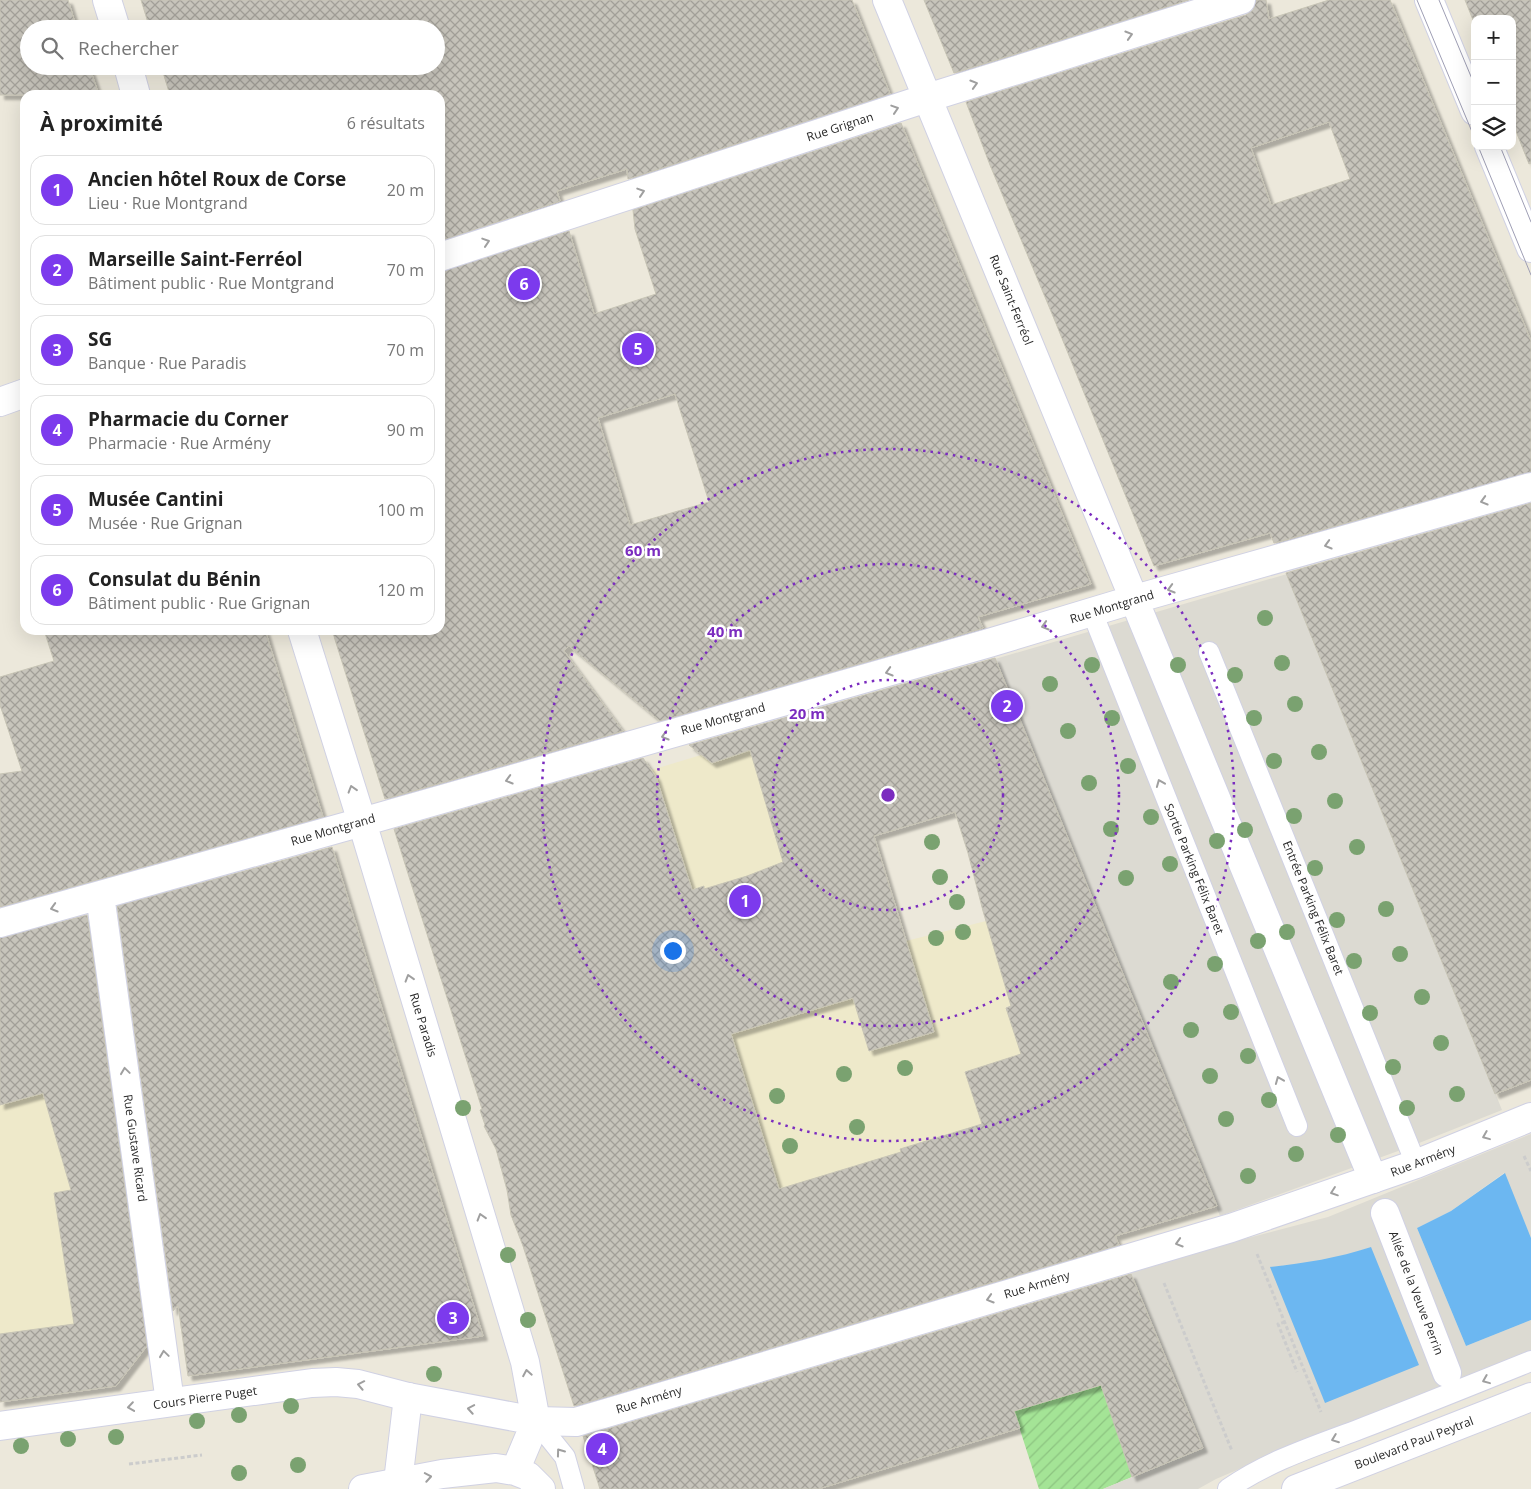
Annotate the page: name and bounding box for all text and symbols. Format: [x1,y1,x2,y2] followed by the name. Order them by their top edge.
[1471,15,1516,150] map controls
[1471,15,1516,60] button: +
[20,20,445,75] search box
[1124,31,1133,41] one-way arrow
[38,34,66,62] icon: search
[78,35,179,61] text: Rechercher
[1471,60,1516,105] button: −
[969,79,978,89] one-way arrow
[890,104,899,114] one-way arrow
[1471,105,1516,150] button: layers
[804,108,875,145] street label: Rue Grignan
[40,109,163,137] text: À proximité
[347,112,425,134] text: 6 résultats
[88,166,346,192] text: Ancien hôtel Roux de Corse
[52,179,62,201] text: 1
[387,179,424,201] text: 20 m
[636,187,645,197] one-way arrow
[88,192,248,214] text: Lieu · Rue Montgrand
[482,238,490,248] one-way arrow
[88,246,303,272] text: Marseille Saint-Ferréol
[986,252,1037,348] street label: Rue Saint-Ferréol
[52,259,62,281] text: 2
[387,259,424,281] text: 70 m
[508,265,540,303] pin: 6
[88,272,334,294] text: Bâtiment public · Rue Montgrand
[88,326,112,352] text: SG
[622,330,654,368] pin: 5
[52,339,62,361] text: 3
[387,339,424,361] text: 70 m
[88,352,246,374] text: Banque · Rue Paradis
[88,406,289,432] text: Pharmacie du Corner
[52,419,62,441] text: 4
[387,419,424,441] text: 90 m
[88,432,271,454] text: Pharmacie · Rue Armény
[88,486,224,512] text: Musée Cantini
[1481,495,1489,505] one-way arrow
[52,499,62,521] text: 5
[378,499,424,521] text: 100 m
[88,512,243,534] text: Musée · Rue Grignan
[1323,539,1332,550] one-way arrow
[625,540,661,560] text: 60 m
[88,566,261,592] text: Consulat du Bénin
[52,579,62,601] text: 6
[378,579,424,601] text: 120 m
[1167,583,1176,594] one-way arrow
[1068,586,1156,627] street label: Rue Montgrand
[88,592,310,614] text: Bâtiment public · Rue Grignan
[707,621,743,641] text: 40 m
[1041,621,1050,631] one-way arrow
[885,666,894,676] one-way arrow
[991,687,1023,725] pin: 2
[679,698,767,739] street label: Rue Montgrand
[789,703,825,723] text: 20 m
[662,730,670,740] one-way arrow
[506,775,514,785] one-way arrow
[1156,779,1166,788] one-way arrow
[348,785,358,794] one-way arrow
[879,786,897,804] centre of rings
[1160,801,1229,937] street label: Sortie Parking Félix Baret
[289,809,377,850] street label: Rue Montgrand
[1279,838,1348,978] street label: Entrée Parking Félix Baret
[729,882,761,920] pin: 1
[49,902,58,913] one-way arrow
[660,938,686,964] your location
[405,974,415,983] one-way arrow
[406,991,441,1059] street label: Rue Paradis
[120,1067,131,1075] one-way arrow
[1275,1076,1285,1085] one-way arrow
[120,1093,151,1203] street label: Rue Gustave Ricard
[1482,1130,1491,1140] one-way arrow
[1388,1140,1459,1181] street label: Rue Armény
[1330,1187,1338,1197] one-way arrow
[477,1214,487,1222] one-way arrow
[1385,1228,1448,1357] street label: Allée de la Veuve Perrin
[1175,1237,1184,1247] one-way arrow
[1002,1266,1073,1303] street label: Rue Armény
[985,1293,994,1304] one-way arrow
[437,1299,469,1337] pin: 3
[159,1349,169,1358] one-way arrow
[522,1369,533,1378] one-way arrow
[1482,1373,1491,1384] one-way arrow
[357,1381,366,1391] one-way arrow
[614,1381,685,1418] street label: Rue Armény
[152,1382,258,1413] street label: Cours Pierre Puget
[126,1402,135,1412] one-way arrow
[466,1405,475,1415] one-way arrow
[1352,1412,1476,1473] street label: Boulevard Paul Peytral
[586,1430,618,1468] pin: 4
[1331,1433,1339,1443] one-way arrow
[557,1448,566,1458] one-way arrow
[423,1472,432,1482] one-way arrow

